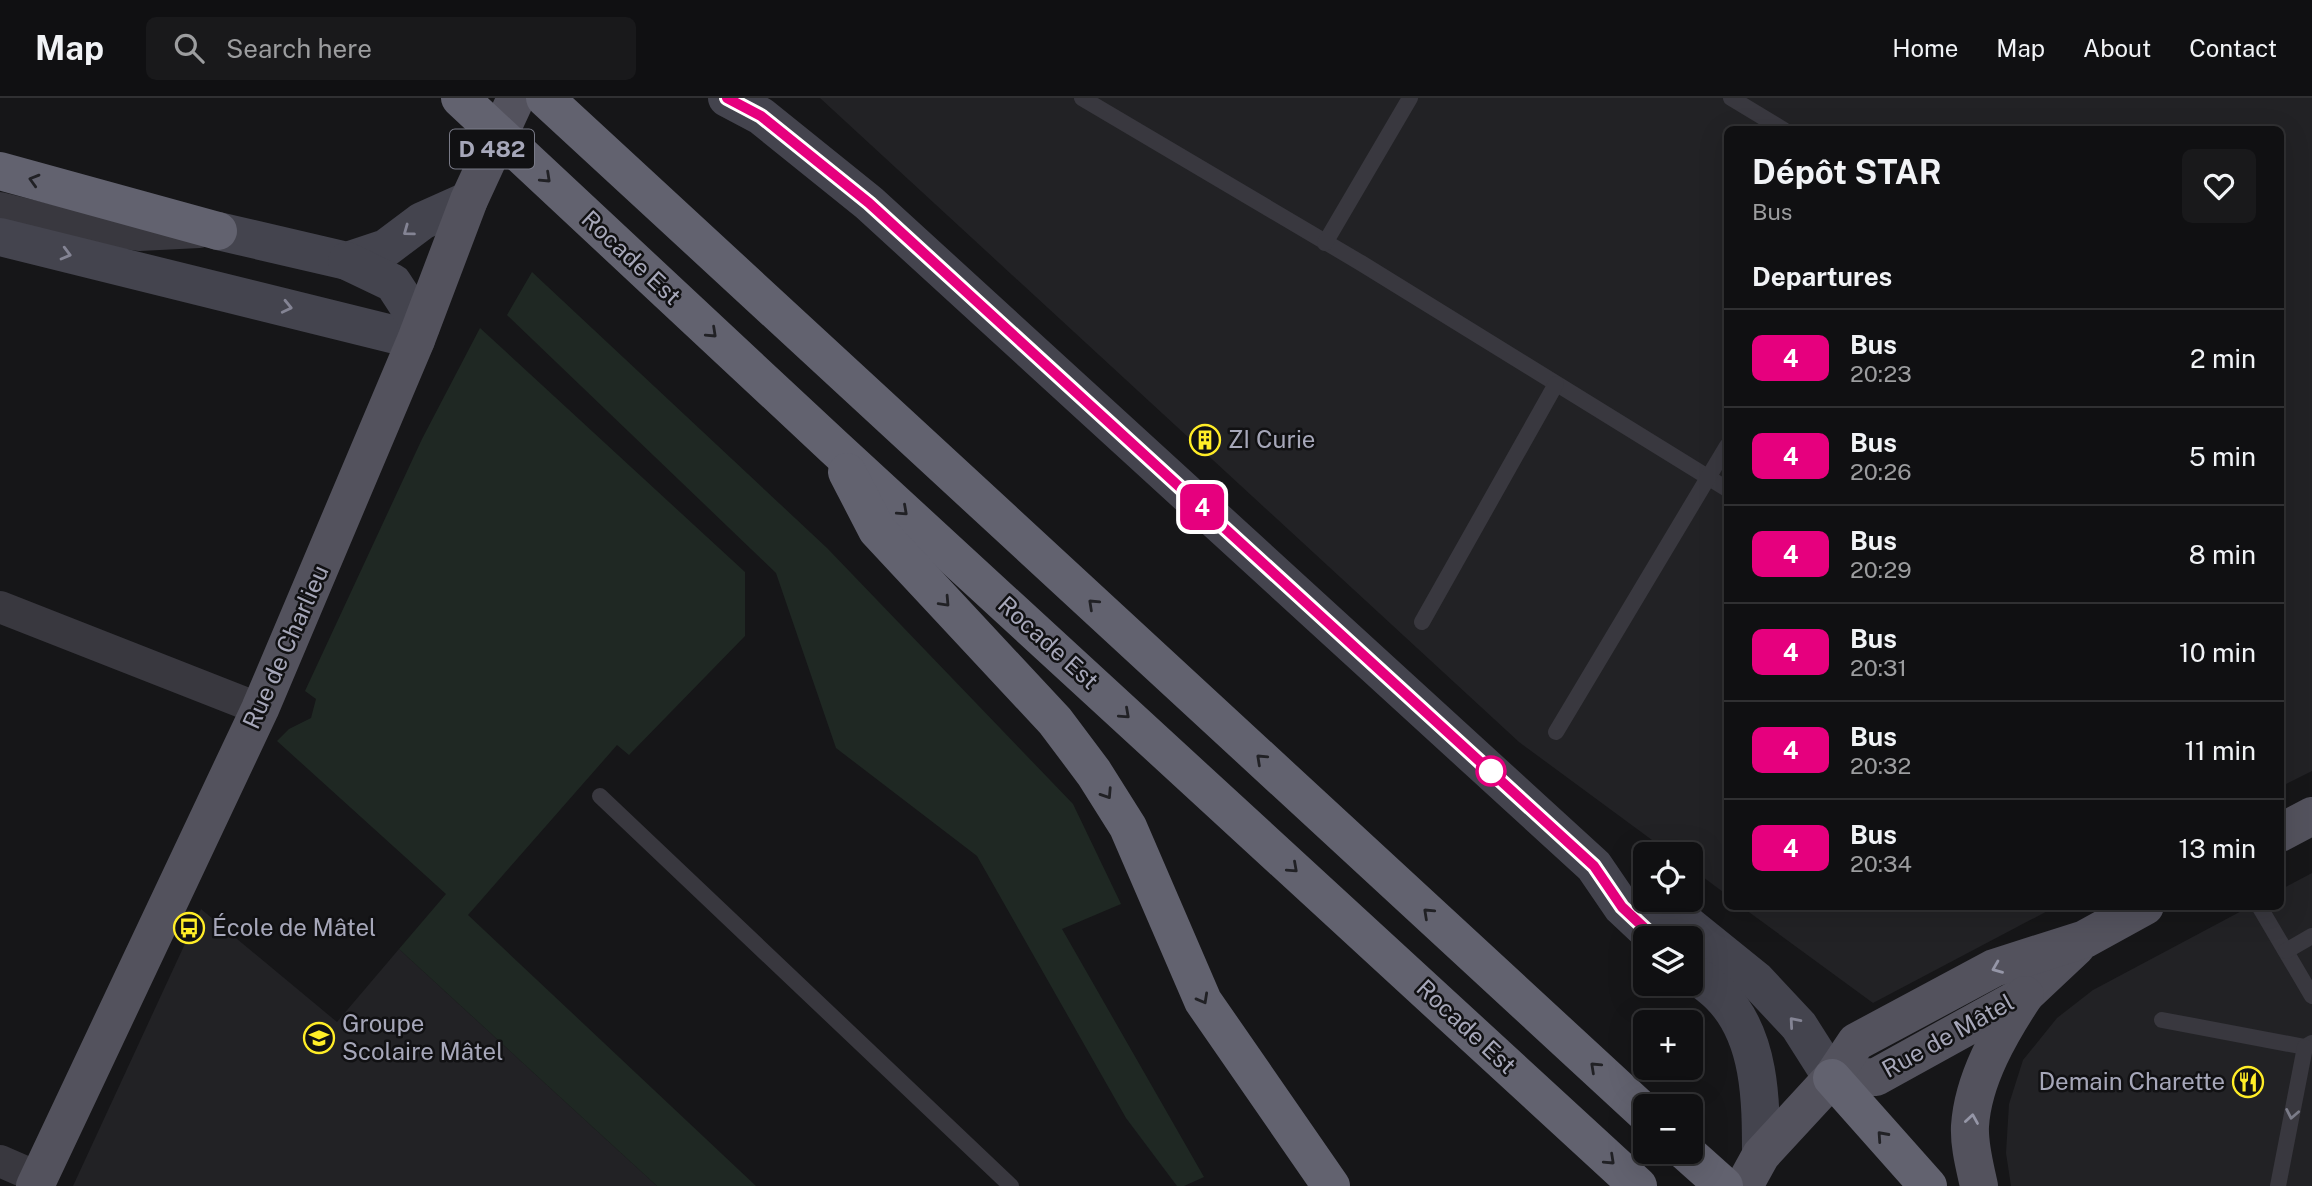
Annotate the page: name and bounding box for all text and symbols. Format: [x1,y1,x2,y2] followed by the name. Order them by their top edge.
[146,17,636,80] search box
[35,29,104,67] text: Map
[170,29,208,67] icon: search
[226,33,372,64] text: Search here
[1892,34,1958,62] text: Home
[1996,34,2045,62] text: Map
[2083,34,2151,62] text: About
[2189,34,2277,62] text: Contact
[450,130,534,168] road number: D 482
[2182,149,2256,223] button: heart
[1752,153,1942,191] text: Dépôt STAR
[538,170,551,182] one-way arrow
[28,174,40,188] one-way arrow
[1752,198,1792,225] text: Bus
[576,204,687,310] street label: Rocade Est
[403,223,416,236] one-way arrow
[60,246,72,260] one-way arrow
[1752,261,1892,292] text: Departures
[281,299,293,314] one-way arrow
[704,325,717,338] one-way arrow
[1850,329,1897,360] text: Bus
[2190,343,2256,374] text: 2 min
[1783,344,1798,372] text: 4
[1850,360,1912,387] text: 20:23
[1188,423,1222,457] building icon: ZI Curie
[1228,425,1315,453] place label: ZI Curie
[1850,427,1897,458] text: Bus
[2189,441,2256,472] text: 5 min
[1783,442,1798,470] text: 4
[1850,458,1911,485] text: 20:26
[1179,484,1225,530] line badge: 4
[1194,493,1210,521] text: 4
[895,503,908,515] one-way arrow
[1850,525,1897,556] text: Bus
[2189,539,2256,570] text: 8 min
[1783,540,1798,568] text: 4
[1850,556,1912,583] text: 20:29
[236,560,334,733] street label: Rue de Charlieu
[993,590,1104,694] street label: Rocade Est
[936,594,949,607] one-way arrow
[1088,600,1101,612] one-way arrow
[1850,623,1897,654] text: Bus
[2179,637,2256,668] text: 10 min
[1783,638,1798,666] text: 4
[1850,654,1907,681] text: 20:31
[1117,706,1130,719] one-way arrow
[1850,721,1897,752] text: Bus
[2184,735,2256,766] text: 11 min
[1783,736,1798,764] text: 4
[1850,752,1911,779] text: 20:32
[1256,754,1269,767] one-way arrow
[1476,756,1506,786] unlabelled marker
[1099,786,1112,799] one-way arrow
[1850,819,1897,850] text: Bus
[2179,833,2256,864] text: 13 min
[1783,834,1798,862] text: 4
[1633,842,1703,1164] map controls
[1633,842,1703,912] button: locate
[1850,850,1912,877] text: 20:34
[1285,860,1298,872] one-way arrow
[1423,909,1436,921] one-way arrow
[172,911,206,945] bus stop icon: École de Mâtel
[212,913,376,941] place label: École de Mâtel
[1633,926,1703,996] button: layers
[1992,959,2004,973] one-way arrow
[1411,973,1522,1079] street label: Rocade Est
[1877,987,2018,1083] street label: Rue de Mâtel
[1195,992,1208,1005] one-way arrow
[342,1009,503,1065] place label: Groupe Scolaire Mâtel
[1633,1010,1703,1080] button: +
[1790,1017,1802,1030] one-way arrow
[302,1021,336,1055] school or university icon: Groupe Scolaire Mâtel
[1590,1063,1603,1075] one-way arrow
[2231,1065,2265,1099] restaurant icon: Demain Charette
[2038,1067,2225,1095] place label: Demain Charette
[1633,1094,1703,1164] button: −
[2285,1108,2300,1120] one-way arrow
[1965,1113,1980,1125] one-way arrow
[1877,1131,1890,1144] one-way arrow
[1602,1151,1615,1164] one-way arrow

